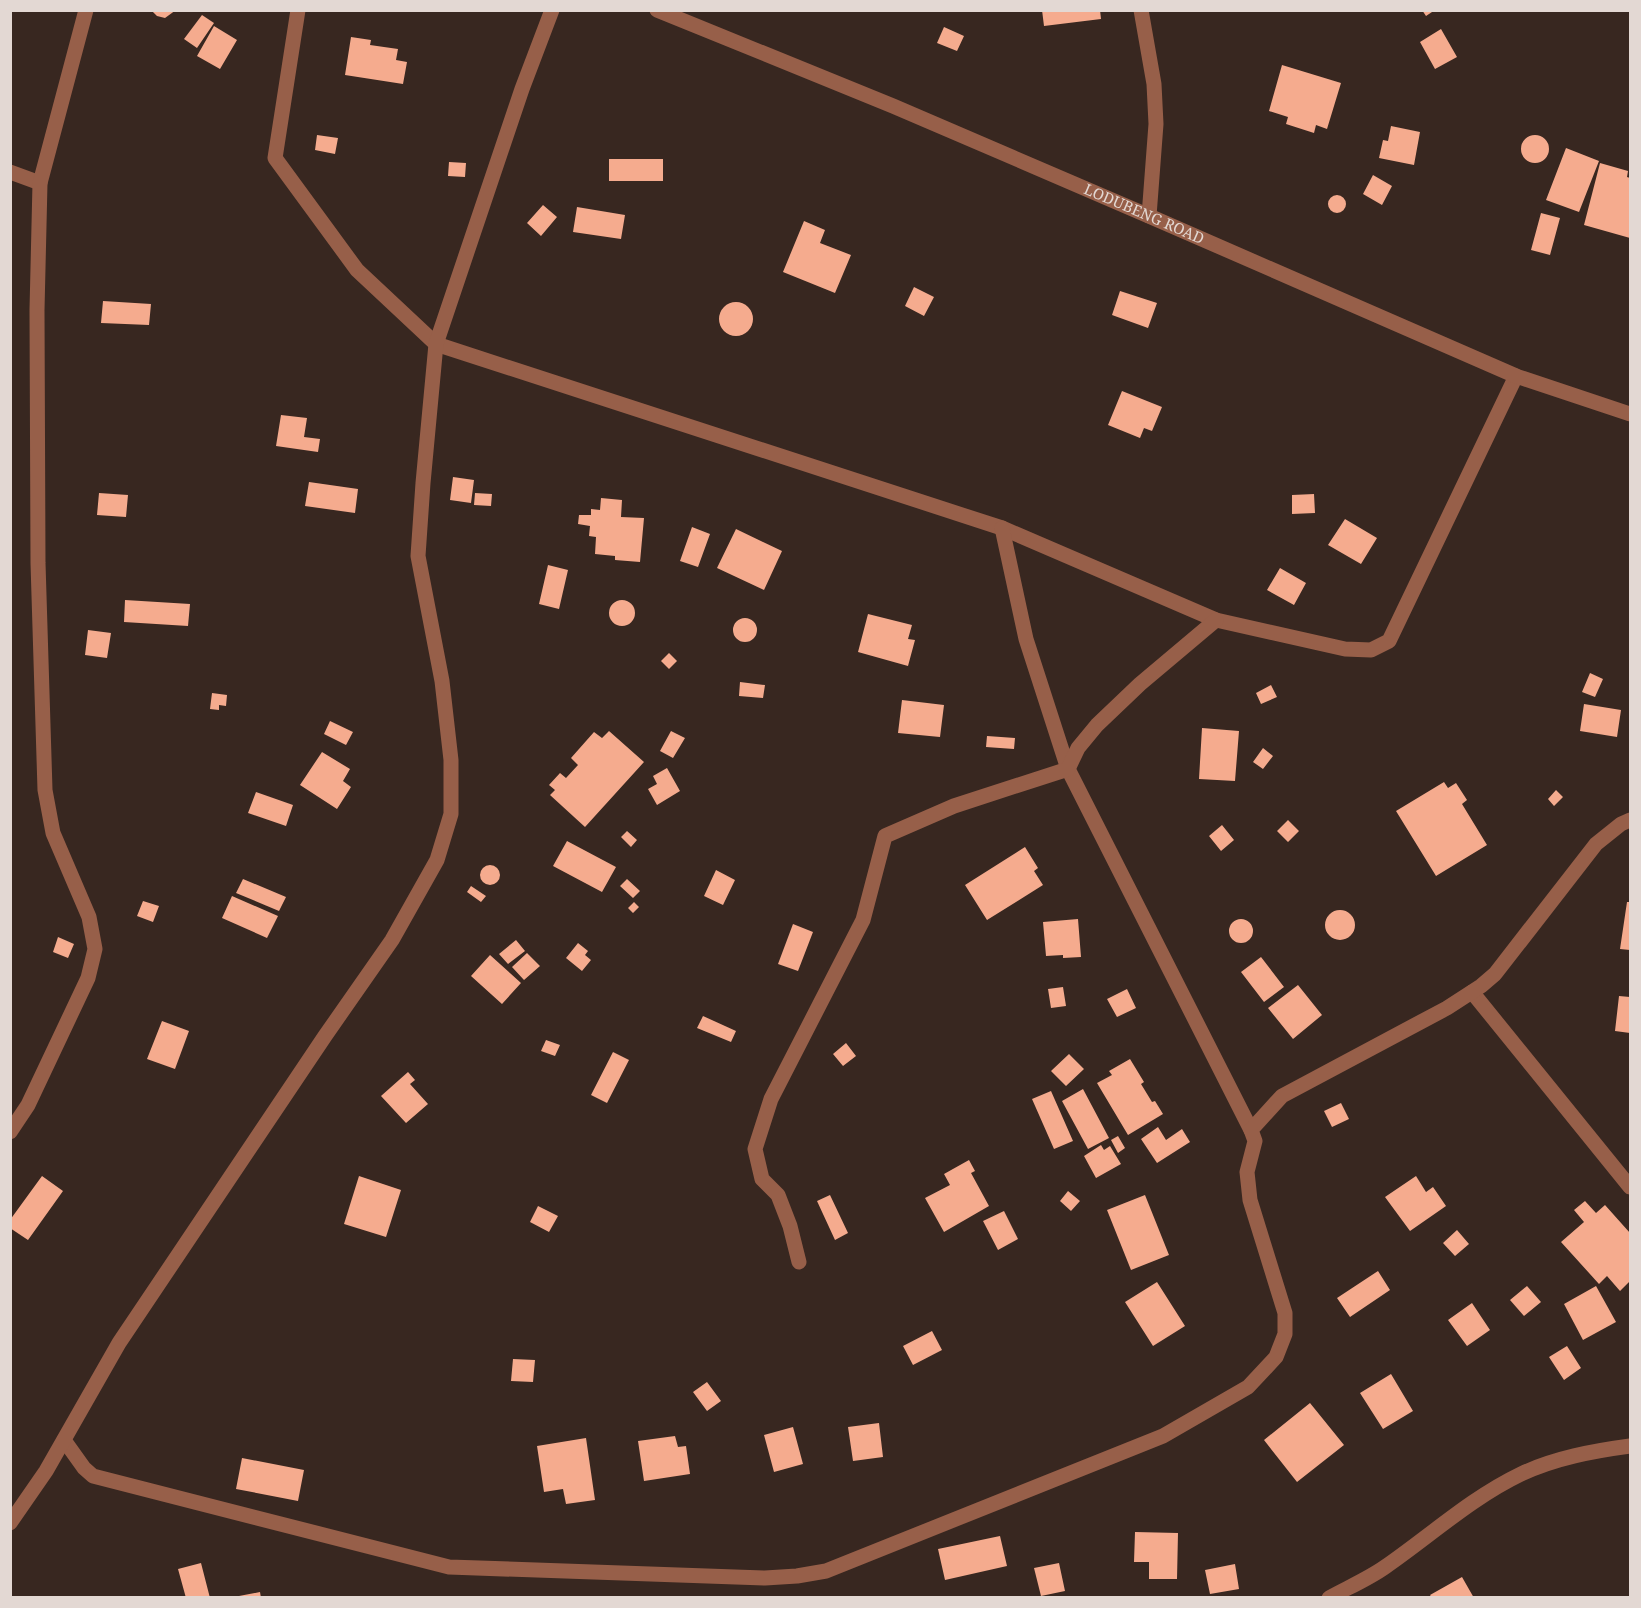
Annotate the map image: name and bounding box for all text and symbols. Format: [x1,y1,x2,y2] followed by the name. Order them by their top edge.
[1081,178,1208,248] street label: LODUBENG ROAD

